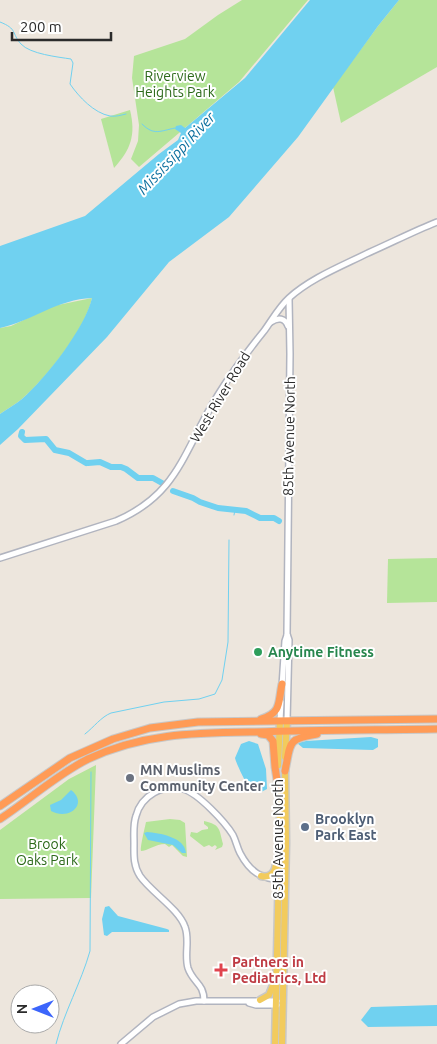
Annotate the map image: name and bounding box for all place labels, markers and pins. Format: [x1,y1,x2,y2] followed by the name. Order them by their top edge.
[268,644,374,660] place label: Anytime Fitness
[252,646,264,658] marker: Anytime Fitness
[140,762,263,794] place label: MN Muslims Community Center
[124,772,136,784] marker: MN Muslims Community Center
[315,811,377,843] place label: Brooklyn Park East
[299,821,311,833] marker: Brooklyn Park East
[232,954,326,986] place label: Partners in Pediatrics, Ltd
[214,963,228,977] marker: Partners in Pediatrics, Ltd

